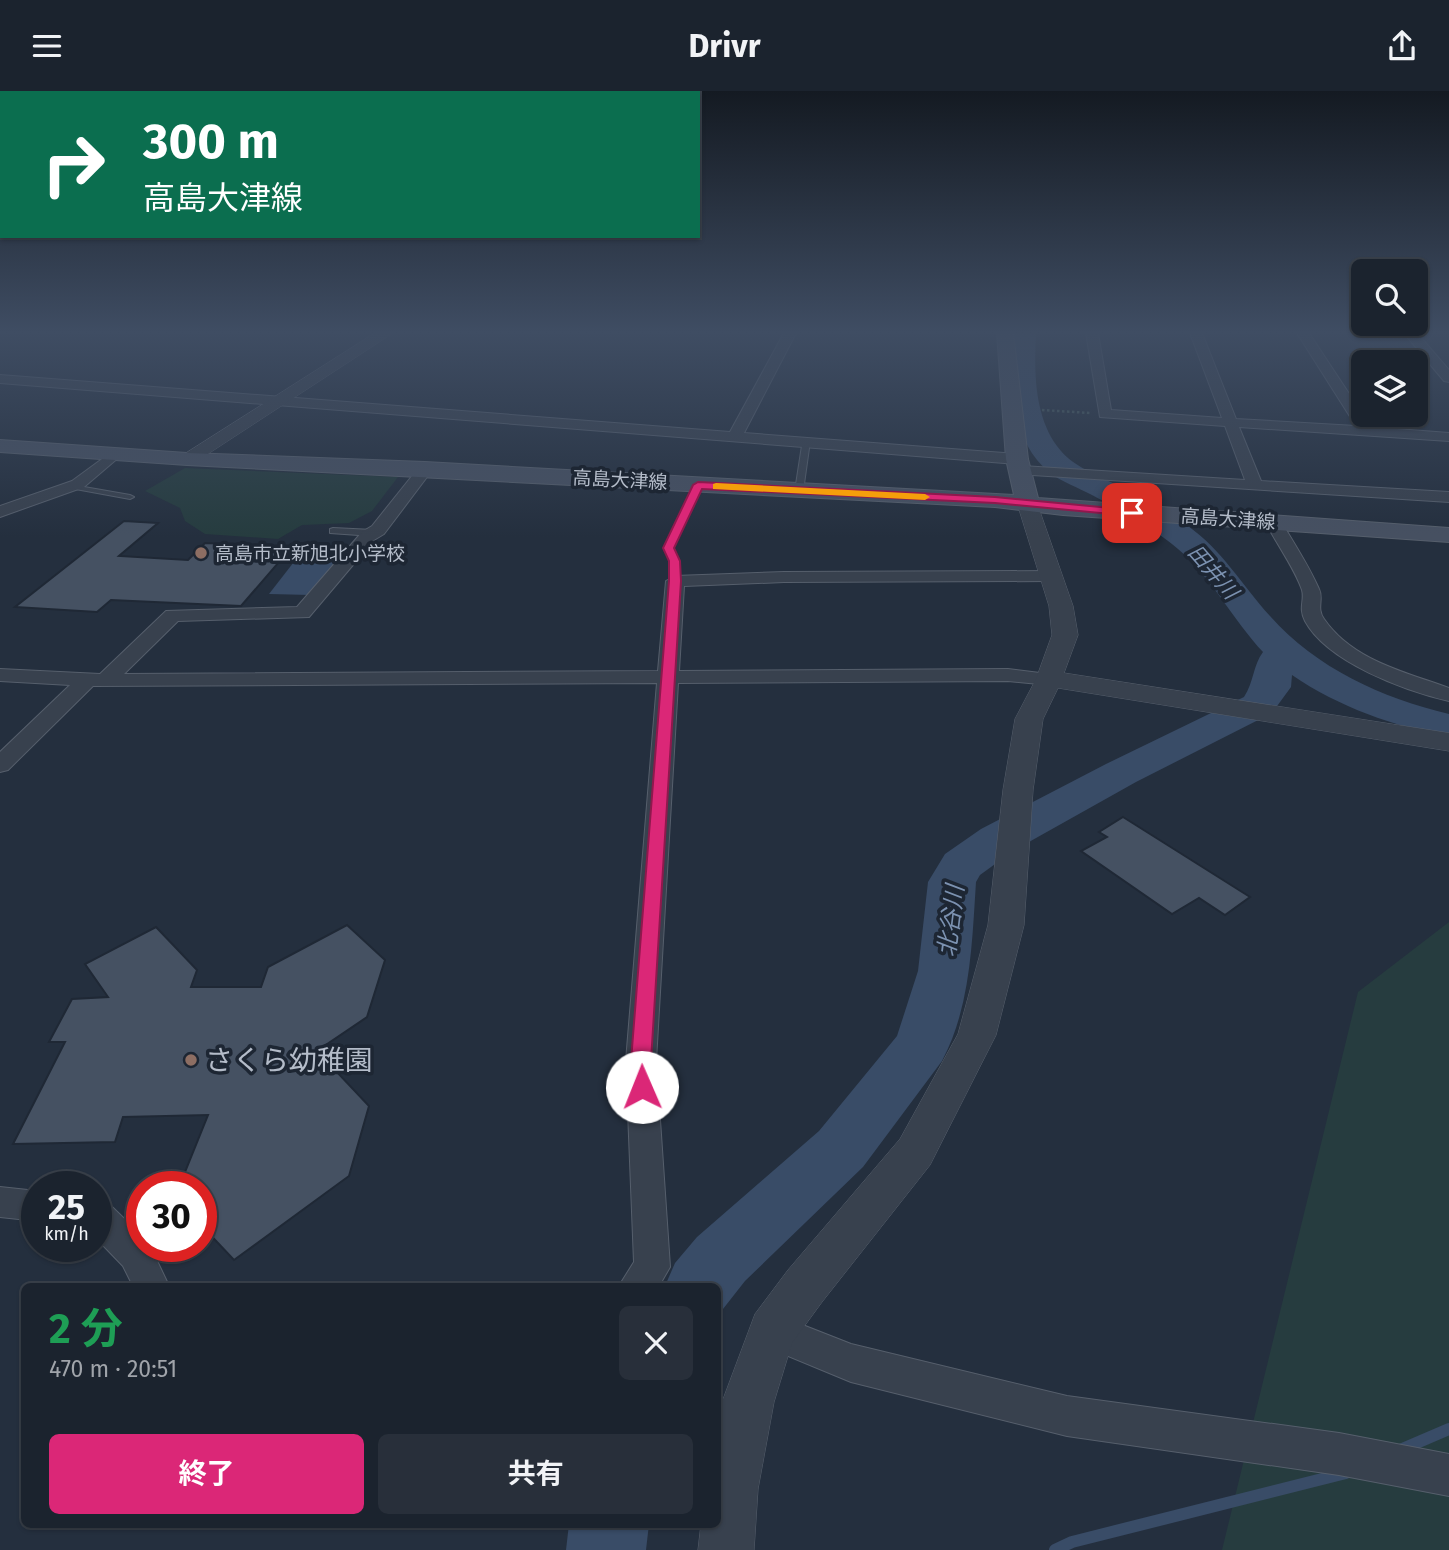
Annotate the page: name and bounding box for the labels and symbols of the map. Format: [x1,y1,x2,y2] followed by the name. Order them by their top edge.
[572,466,668,494] street label: 高島大津線
[1102,483,1162,543] pin
[1180,504,1276,534] street label: 高島大津線
[1183,540,1245,606] water label: 田井川
[215,542,405,565] place label: 高島市立新旭北小学校
[193,545,209,561] marker: 高島市立新旭北小学校
[933,881,970,958] water label: 北谷川
[205,1044,373,1077] place label: さくら幼稚園
[605,1050,679,1124] position arrow
[183,1052,199,1068] marker: さくら幼稚園
[126,1171,217,1262] speed limit sign: 30

